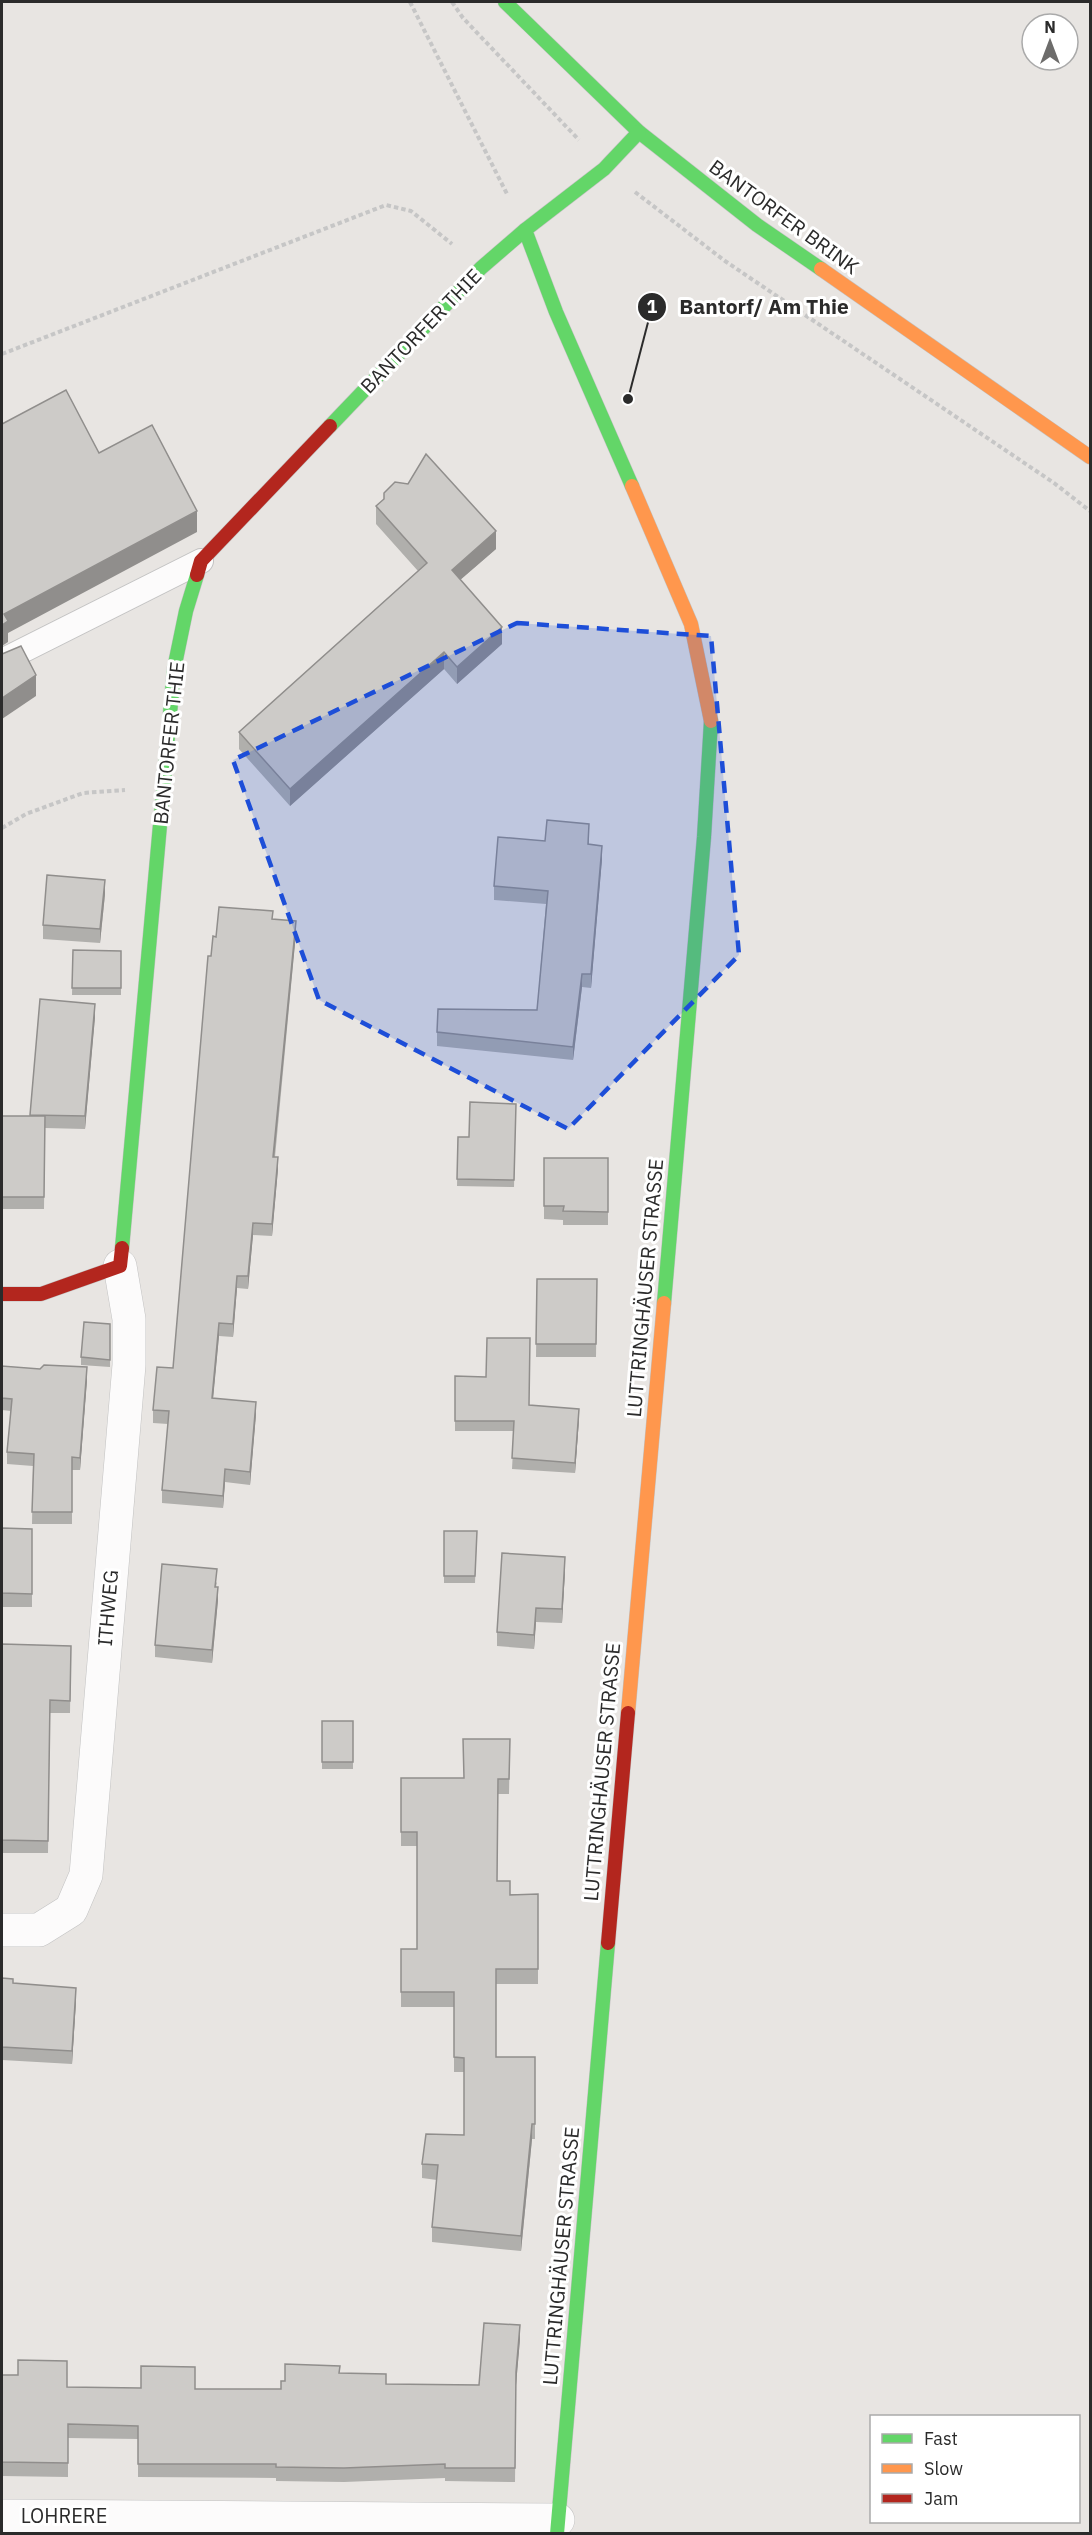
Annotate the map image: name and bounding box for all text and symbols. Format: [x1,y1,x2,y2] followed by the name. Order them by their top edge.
[1020,12,1080,72] north arrow
[1044,17,1056,37] text: N
[704,153,865,280] street label: BANTORFER BRINK
[354,262,487,399] street label: BANTORFER THIE
[637,287,861,326] callout: Bantorf/ Am Thie
[679,292,849,320] text: Bantorf/ Am Thie
[647,295,658,318] text: 1
[147,660,190,826] street label: BANTORFER THIE
[620,1158,669,1418] street label: LUTTRINGHÄUSER STRASSE
[91,1569,124,1647] street label: ITHWEG
[577,1642,626,1902] street label: LUTTRINGHÄUSER STRASSE
[536,2126,585,2386] street label: LUTTRINGHÄUSER STRASSE
[870,2415,1080,2523] legend
[924,2427,958,2450] text: Fast
[924,2457,963,2480] text: Slow
[924,2487,959,2510] text: Jam
[21,2502,107,2529] street label: LOHRERE

